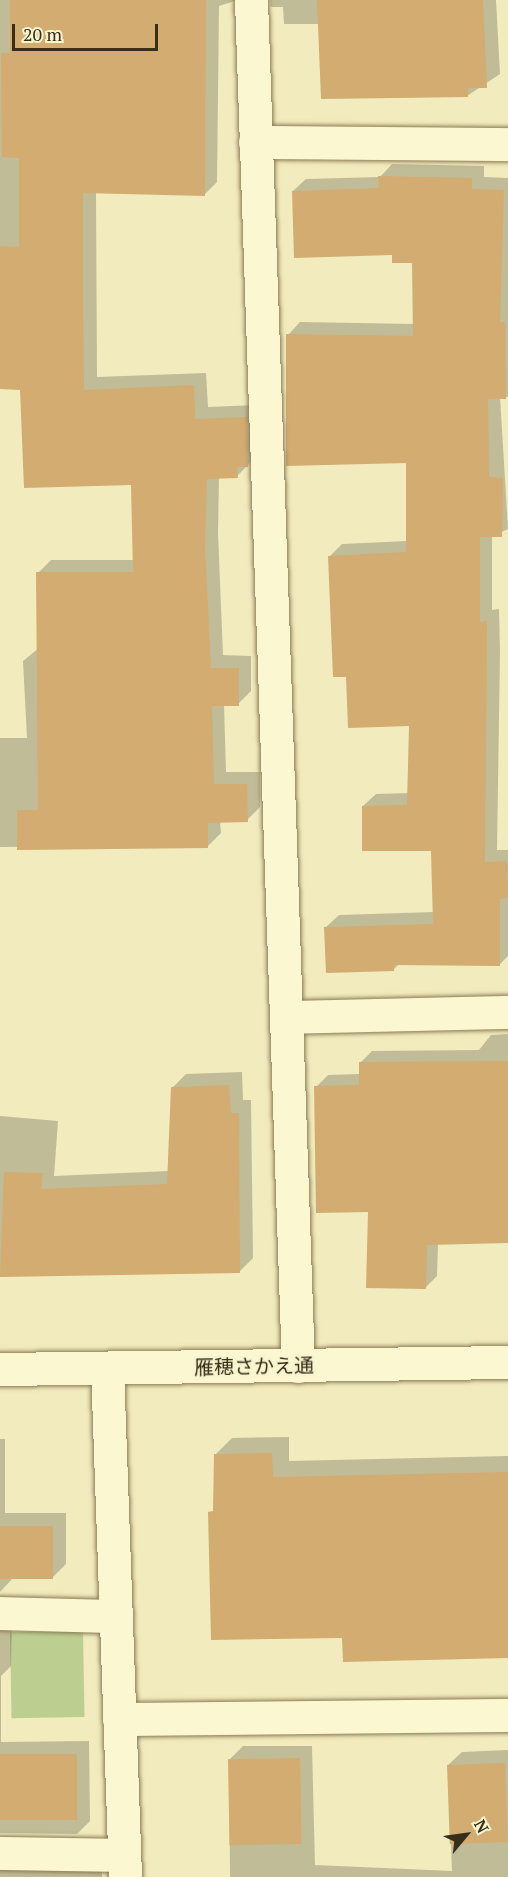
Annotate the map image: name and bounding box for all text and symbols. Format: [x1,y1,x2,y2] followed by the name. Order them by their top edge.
[15,12,160,50] scale bar
[23,22,62,46] text: 20 m
[194,1353,314,1379] street label: 雁穂さかえ通
[436,1805,496,1865] north arrow
[469,1816,494,1837] text: N

